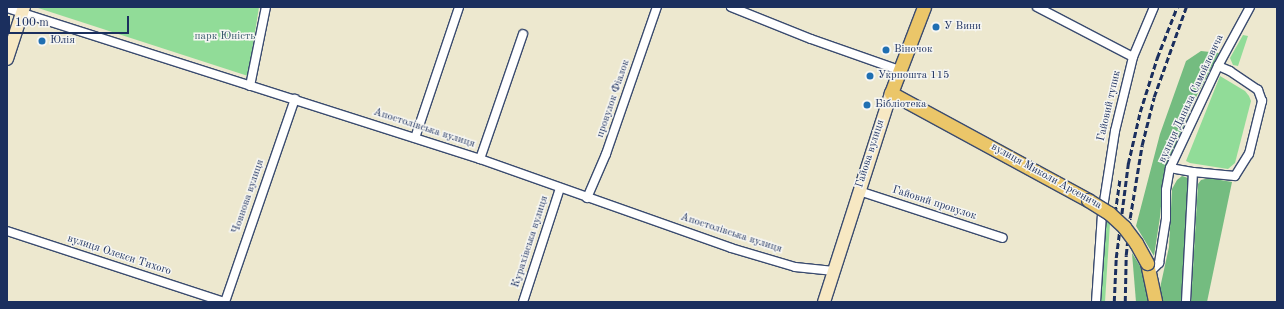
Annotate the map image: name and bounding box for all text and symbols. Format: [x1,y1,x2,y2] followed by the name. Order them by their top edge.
[10,8,131,34] scale bar
[15,17,49,29] text: 100 m
[944,20,981,34] place label: У Вини
[931,22,941,32] marker: У Вини
[195,30,255,44] park label: парк Юність
[1156,33,1228,165] street label: вулиця Данила Самойловича
[50,34,75,48] place label: Юлія
[37,36,47,46] marker: Юлія
[894,43,933,57] place label: Віночок
[881,45,891,55] marker: Віночок
[595,58,633,140] street label: провулок Фіалок
[878,69,949,83] place label: Укрпошта 115
[1095,69,1125,143] street label: Гайовий тупик
[865,71,875,81] marker: Укрпошта 115
[875,98,926,112] place label: Бібліотека
[862,100,872,110] marker: Бібліотека
[371,106,477,152] street label: Апостолівська вулиця
[854,118,888,190] street label: Гайова вулиця
[988,141,1104,213] street label: вулиця Миколи Арсенича
[230,158,268,236] street label: Човнова вулиця
[890,184,978,224] street label: Гайовий провулок
[510,194,552,290] street label: Курахівська вулиця
[678,211,784,257] street label: Апостолівська вулиця
[65,233,173,279] street label: вулиця Олекси Тихого

